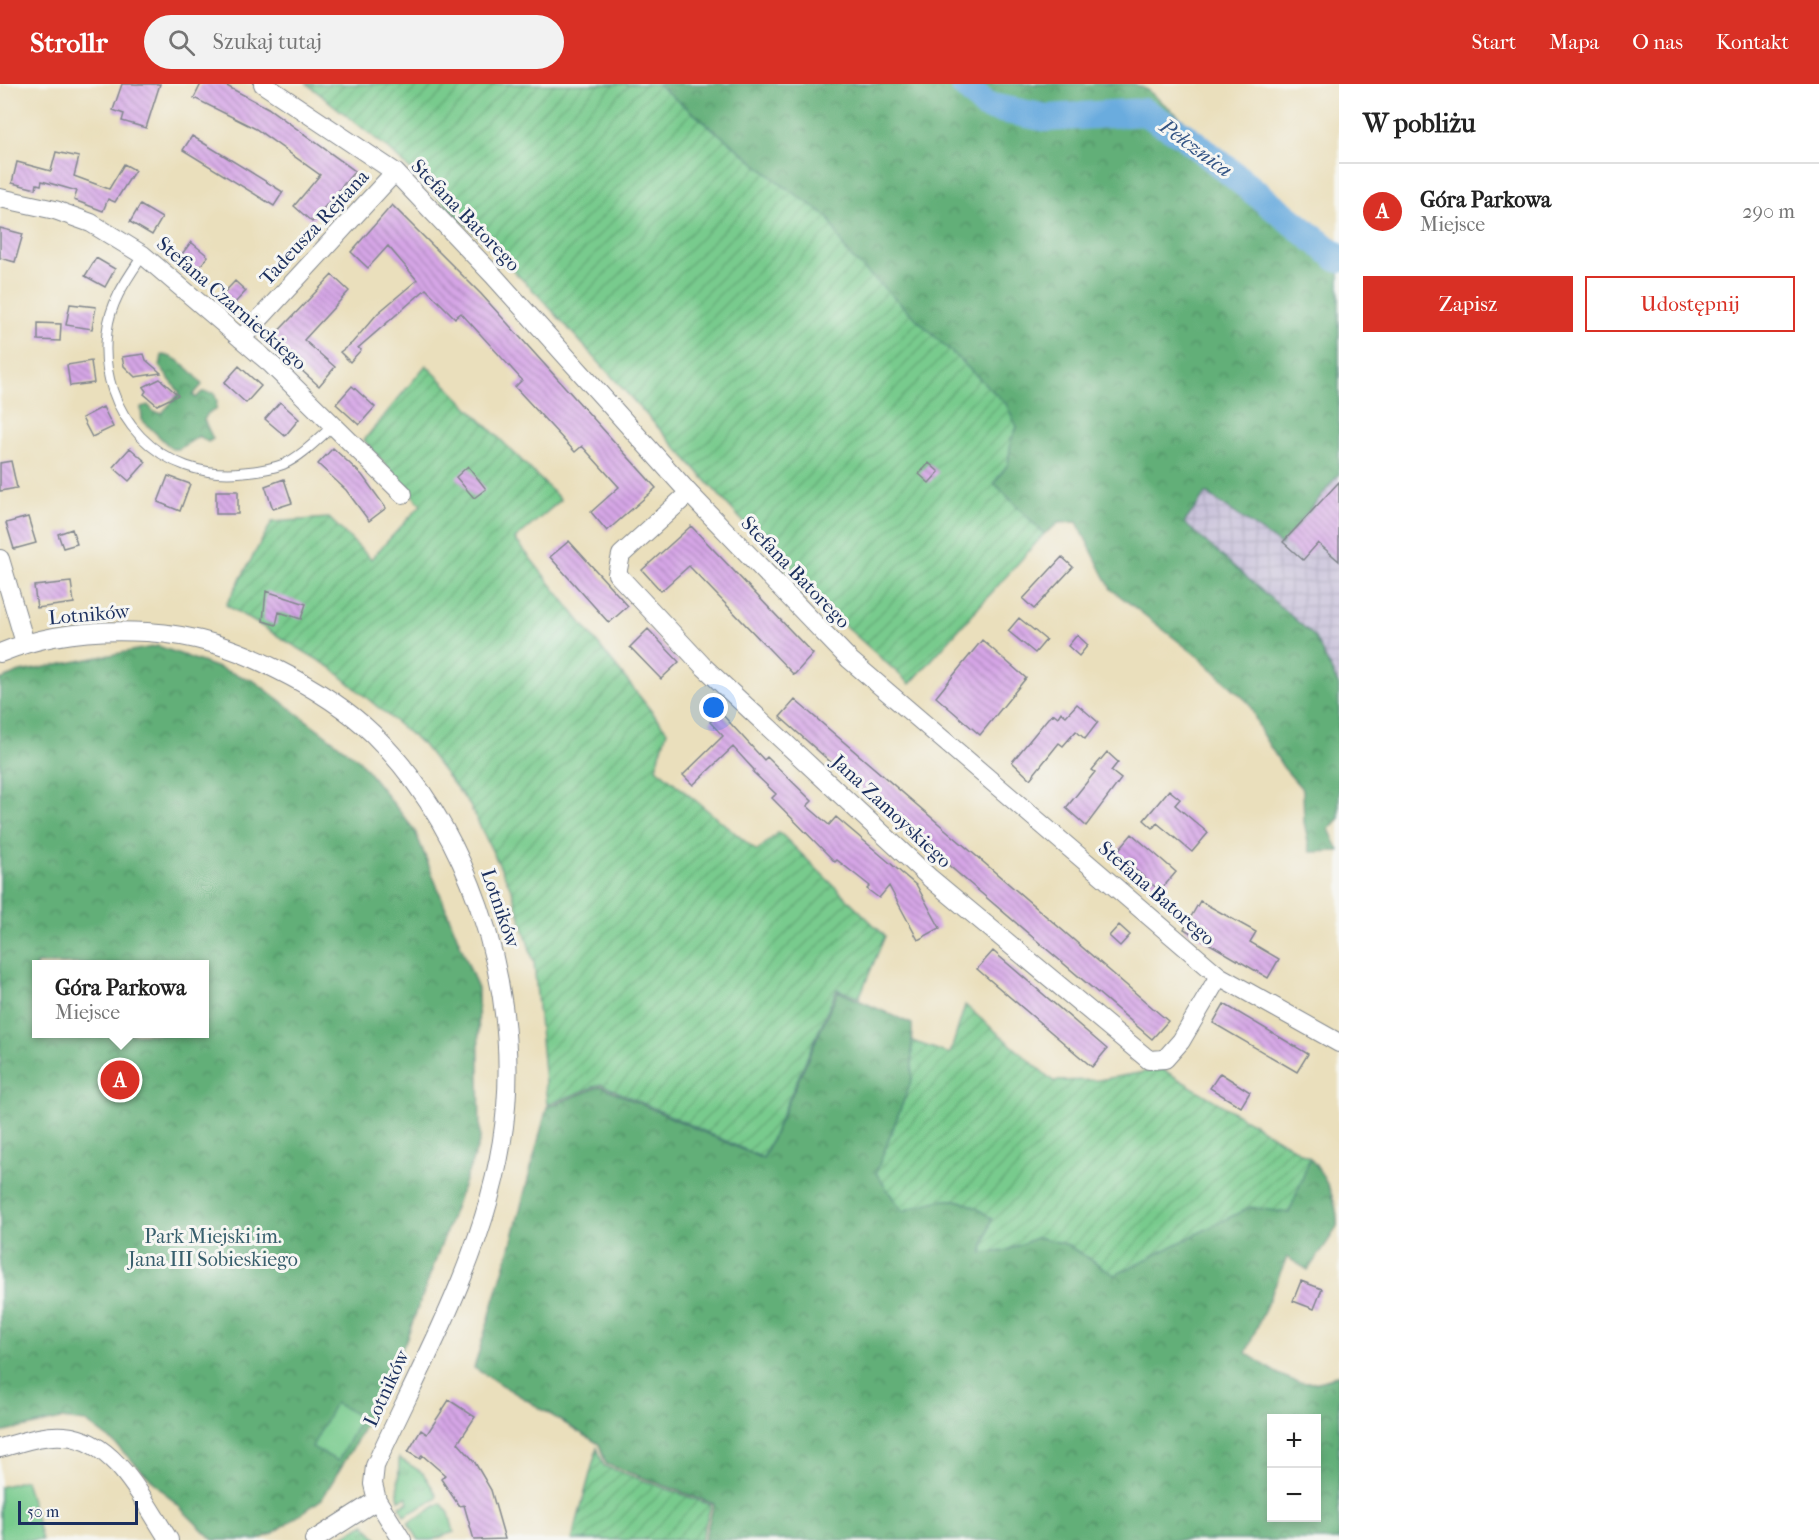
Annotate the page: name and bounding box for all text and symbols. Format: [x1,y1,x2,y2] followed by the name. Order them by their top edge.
[144,15,564,69] search box
[30,26,108,59] text: Strollr
[165,26,198,59] icon: search
[213,29,322,55] text: Szukaj tutaj
[1472,30,1516,54] text: Start
[1549,30,1599,54] text: Mapa
[1632,30,1683,54] text: O nas
[1716,30,1789,54] text: Kontakt
[1363,108,1476,139] text: W pobliżu
[1155,113,1237,182] water label: Pełcznica
[406,155,525,276] street label: Stefana Batorego
[255,164,374,290] street label: Tadeusza Rejtana
[1420,187,1551,213] text: Góra Parkowa
[1376,200,1389,223] text: A
[1742,200,1795,223] text: 290 m
[1420,213,1485,236] text: Miejsce
[152,232,311,375] street label: Stefana Czarnieckiego
[1363,276,1573,332] button: Zapisz
[1585,276,1795,332] button: Udostępnij
[736,512,855,633] street label: Stefana Batorego
[47,599,132,630] street label: Lotników
[699,693,728,722] your location
[826,749,956,873] street label: Jana Zamoyskiego
[1094,837,1220,950] street label: Stefana Batorego
[476,866,525,951] street label: Lotników
[32,960,209,1038] popup
[55,975,186,1001] text: Góra Parkowa
[55,1001,120,1024] text: Miejsce
[100,1058,140,1102] pin: A
[126,1225,298,1271] park label: Park Miejski im. Jana III Sobieskiego
[359,1345,415,1430] street label: Lotników
[1267,1414,1321,1522] map controls
[1267,1414,1321,1468] button: +
[1267,1468,1321,1522] button: −
[18,1498,138,1526] scale bar
[27,1502,59,1521] text: 50 m

